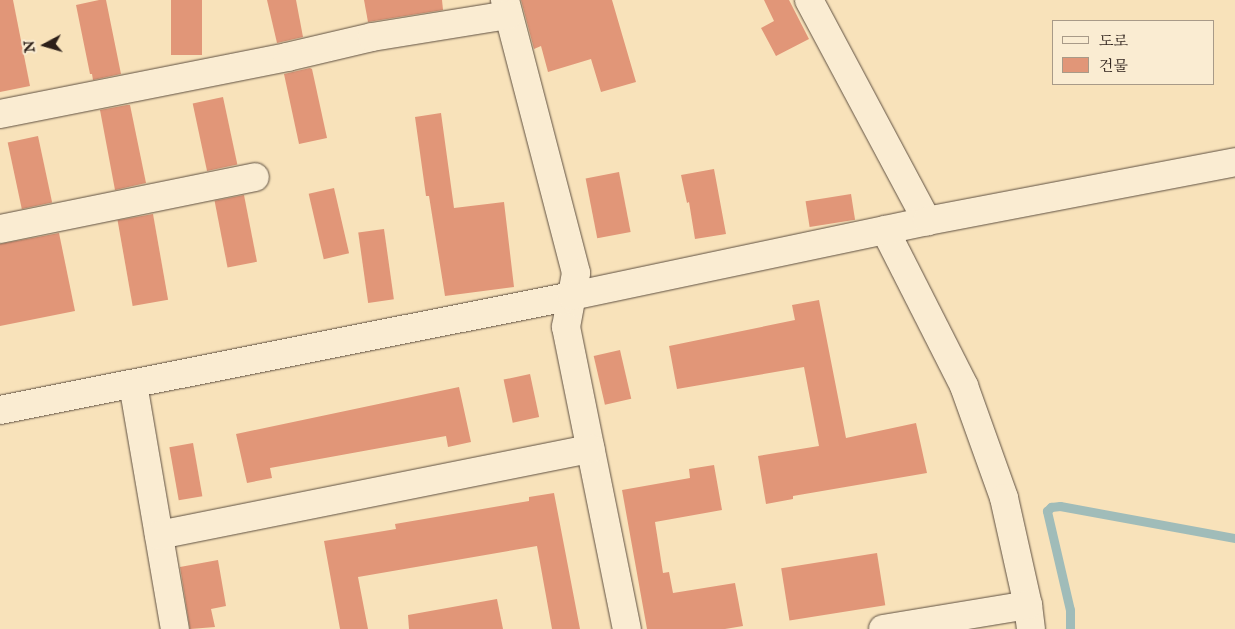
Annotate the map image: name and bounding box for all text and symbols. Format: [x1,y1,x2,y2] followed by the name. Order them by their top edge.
[20,20,70,70] north arrow
[1052,20,1215,85] legend
[1099,32,1128,51] text: 도로
[20,40,40,54] text: N
[1099,57,1128,76] text: 건물

